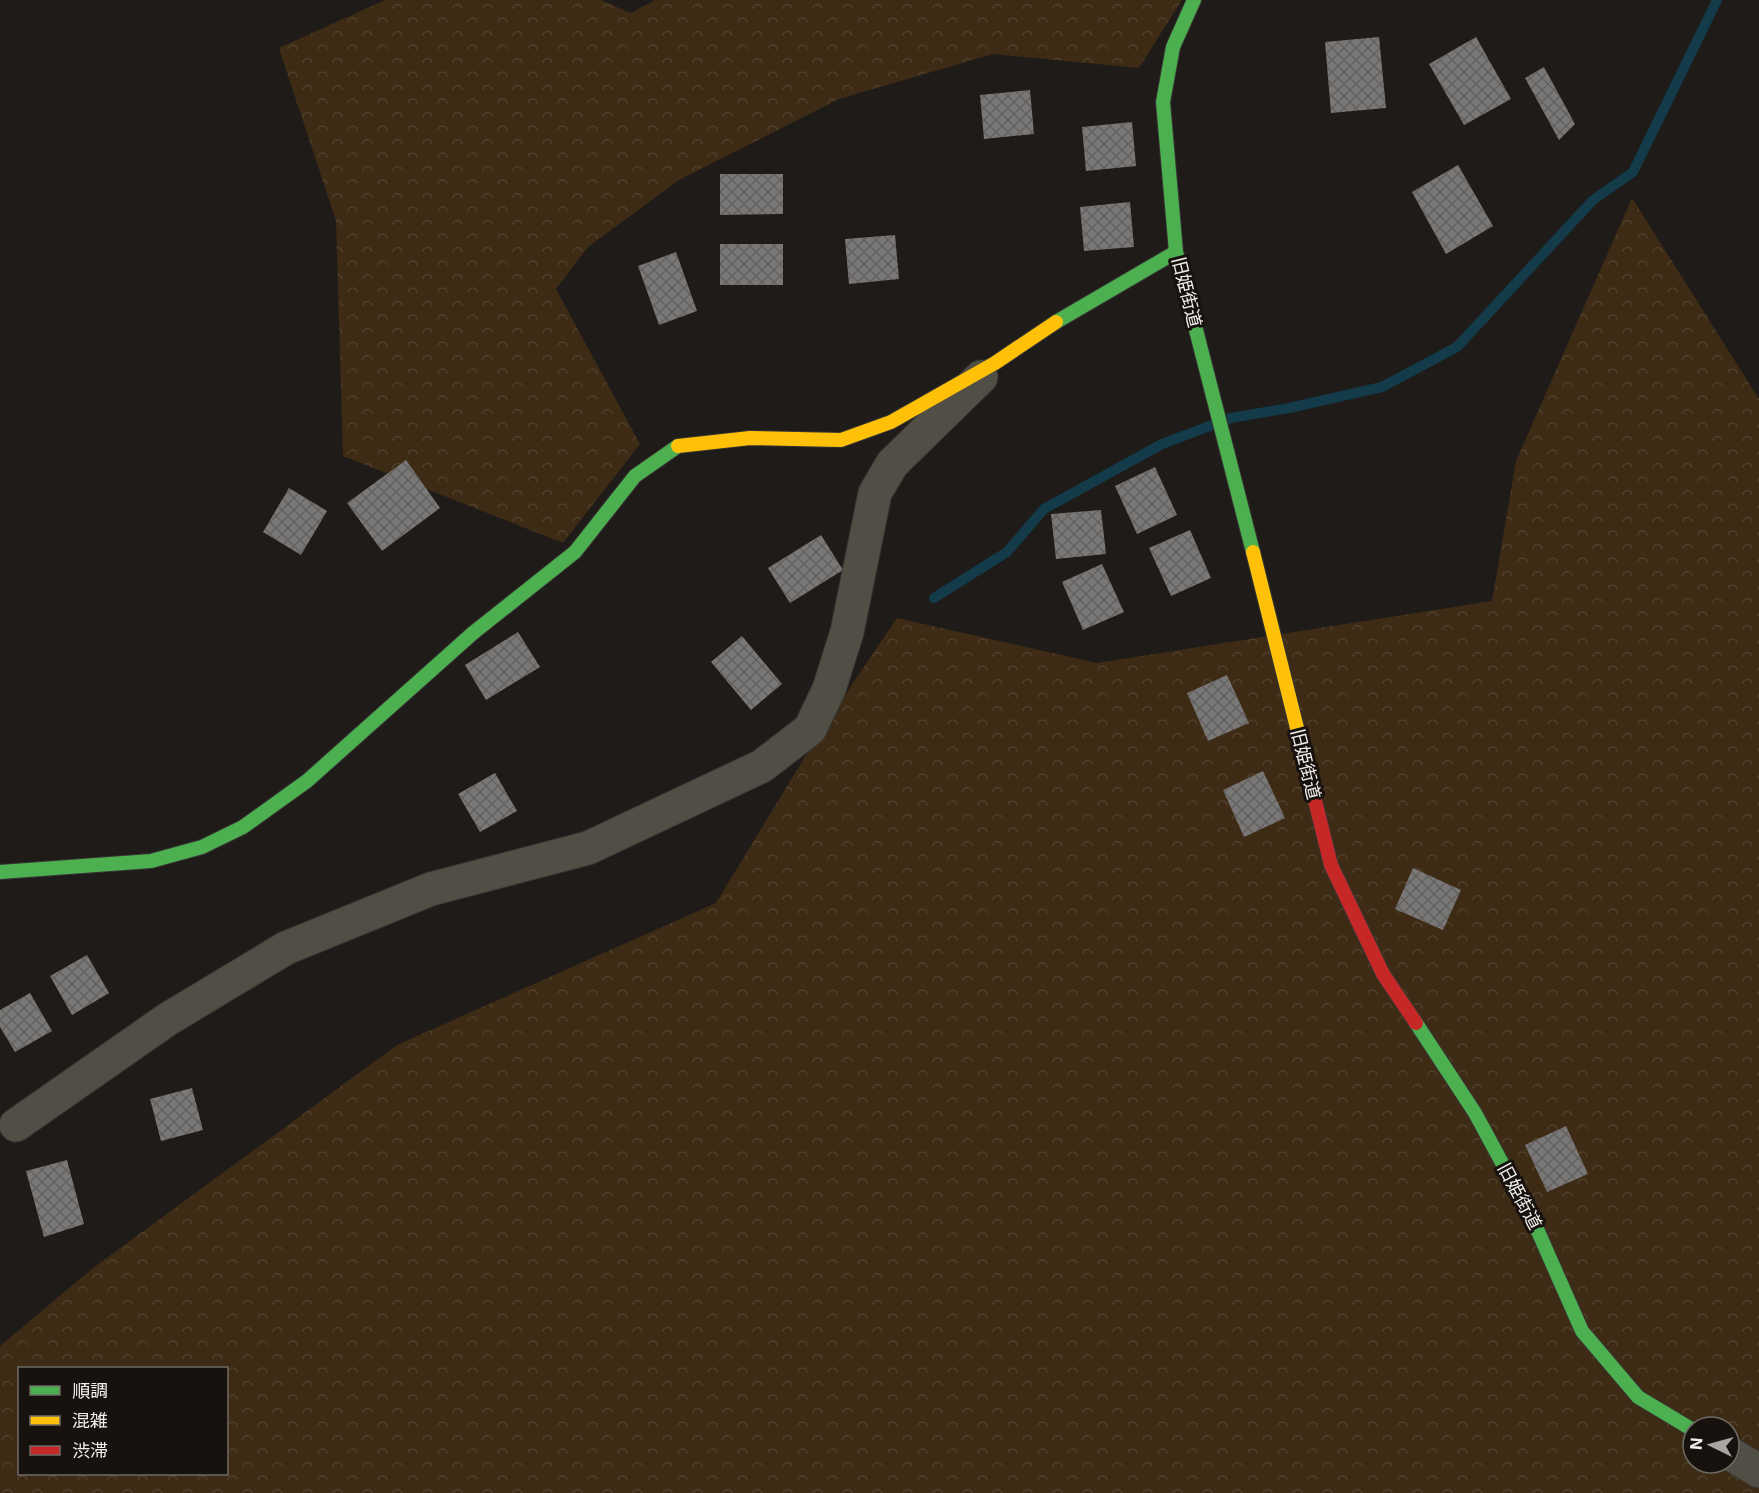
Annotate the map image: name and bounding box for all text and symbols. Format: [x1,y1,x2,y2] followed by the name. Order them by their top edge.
[1168,255,1206,329] street label: 旧姫街道
[1287,727,1325,801] street label: 旧姫街道
[1494,1159,1546,1233] street label: 旧姫街道
[18,1367,228,1475] legend
[72,1380,108,1401] text: 順調
[72,1410,108,1431] text: 混雑
[1681,1415,1741,1475] north arrow
[1686,1437,1707,1451] text: N
[72,1440,108,1461] text: 渋滞

